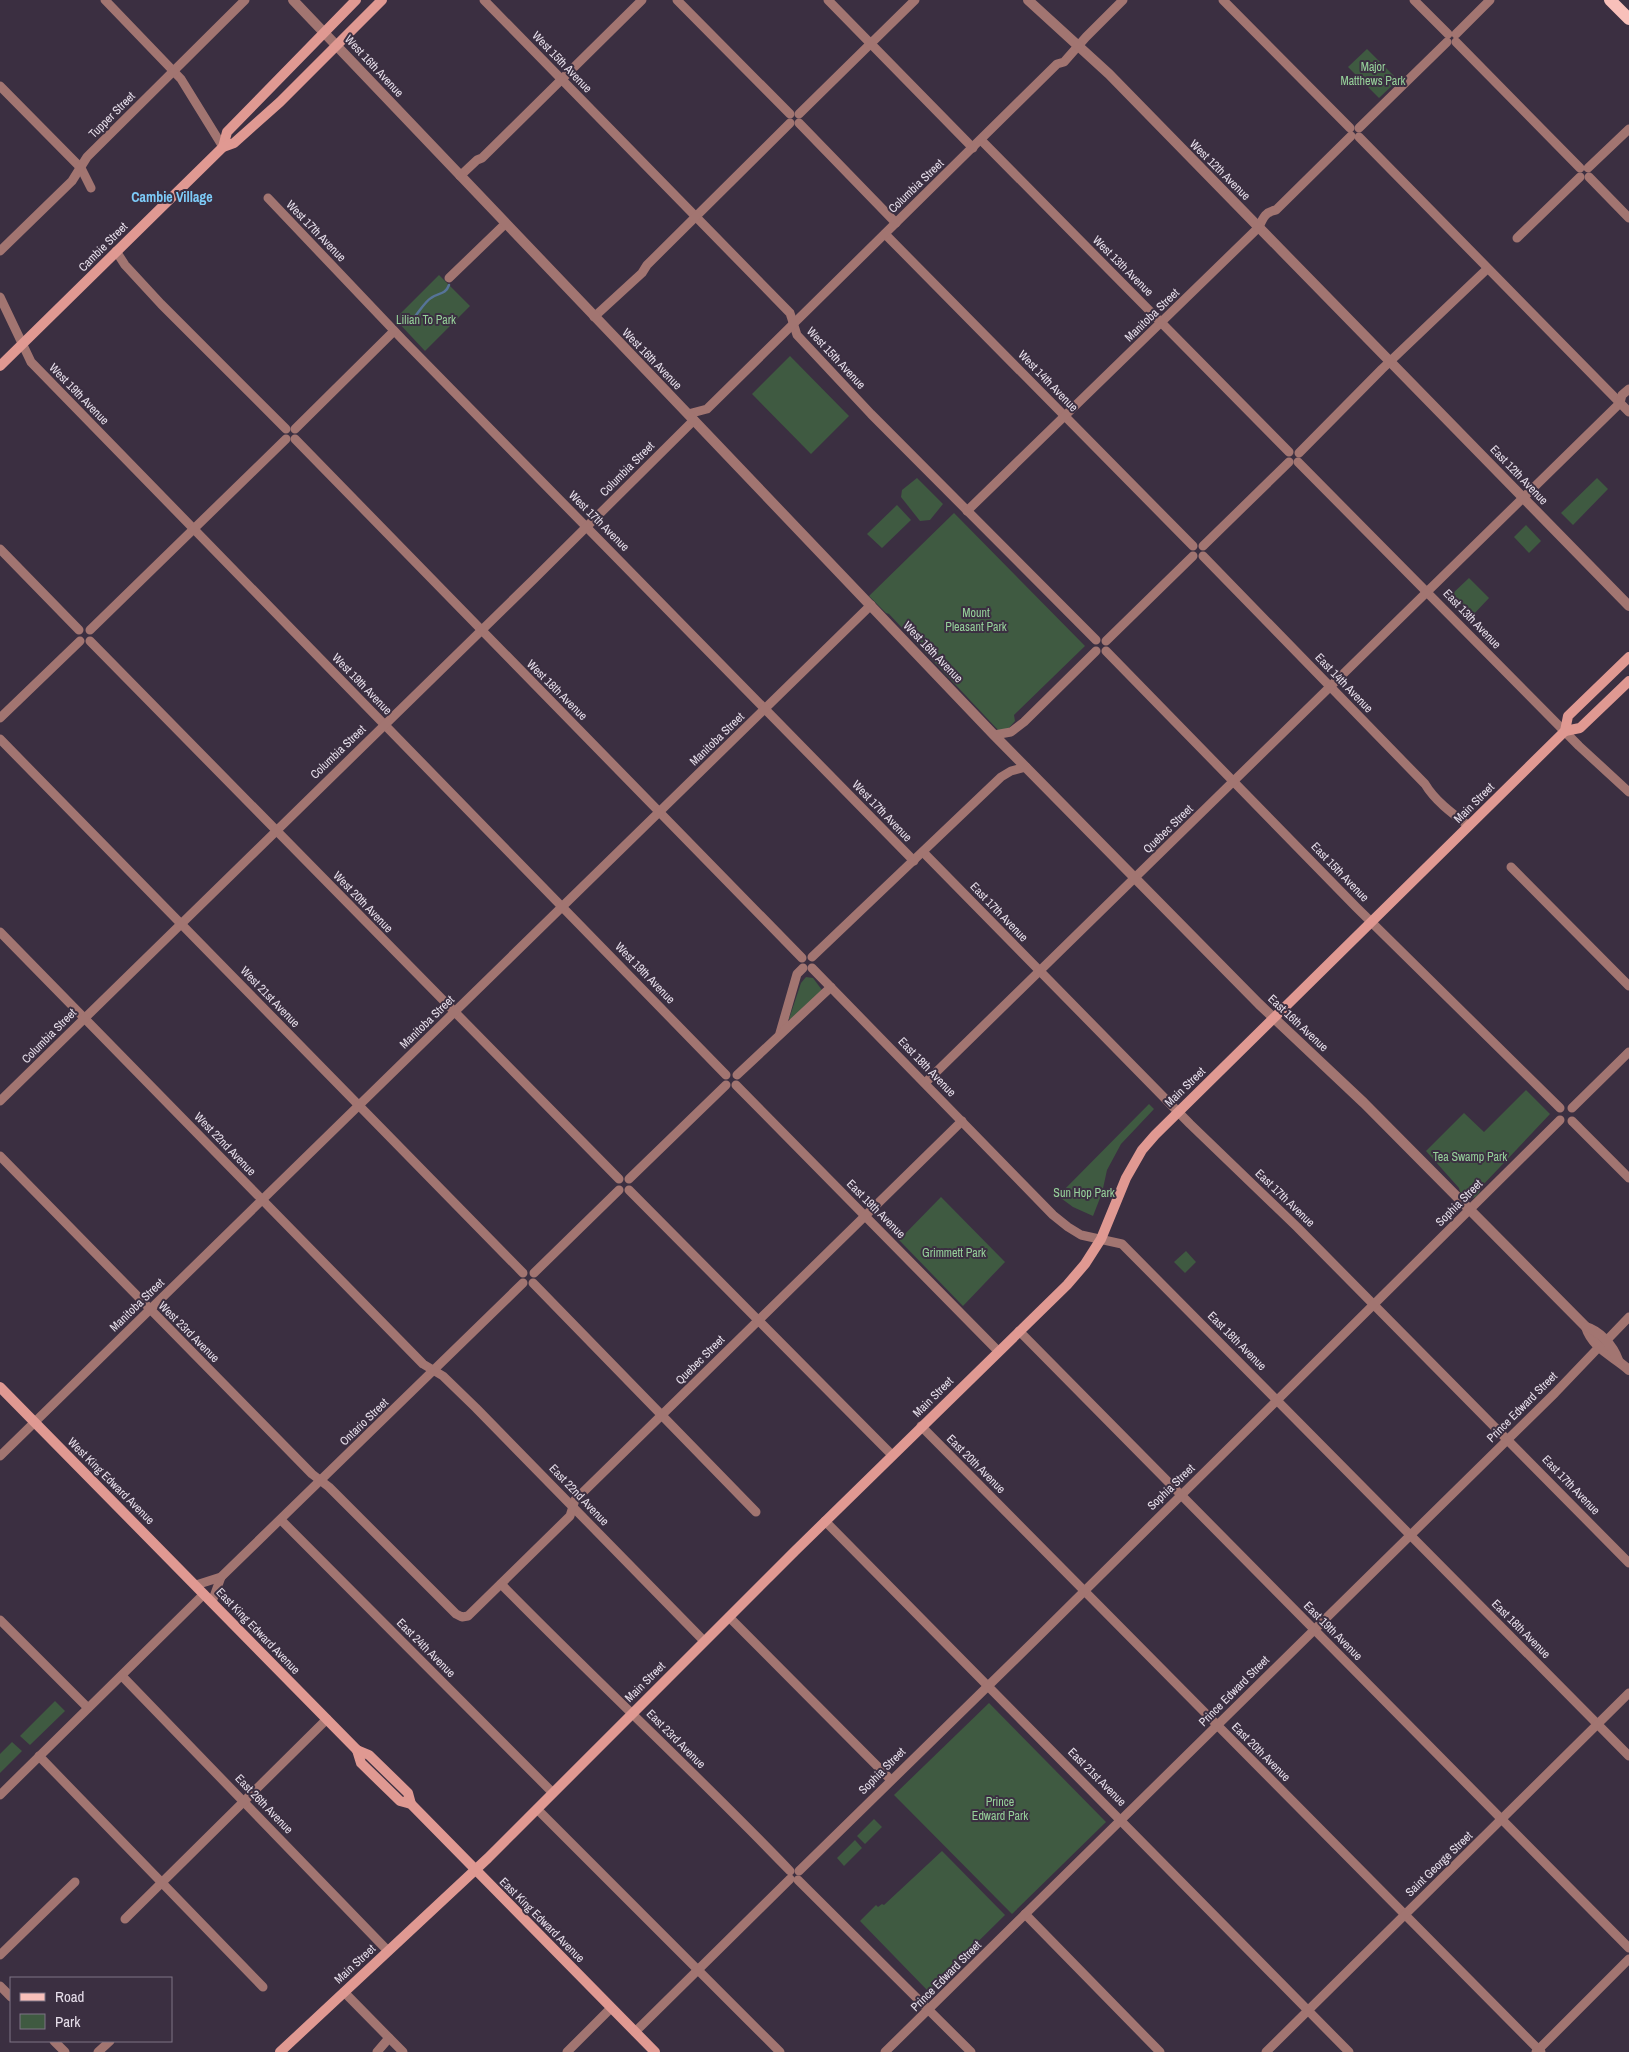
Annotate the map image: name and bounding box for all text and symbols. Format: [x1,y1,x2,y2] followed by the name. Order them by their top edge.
[529,28,595,96] street label: West 15th Avenue
[341,31,407,101] street label: West 16th Avenue
[1340,59,1406,89] park label: Major Matthews Park
[85,88,139,142] street label: Tupper Street
[1186,136,1254,204] street label: West 12th Avenue
[885,155,947,216] street label: Columbia Street
[131,188,213,206] district label: Cambie Village
[283,197,349,265] street label: West 17th Avenue
[75,219,131,275] street label: Cambie Street
[1089,232,1157,300] street label: West 13th Avenue
[1121,285,1183,345] street label: Manitoba Street
[396,312,456,328] park label: Lilian To Park
[803,323,869,393] street label: West 15th Avenue
[619,325,685,393] street label: West 16th Avenue
[1015,347,1081,415] street label: West 14th Avenue
[46,360,112,428] street label: West 19th Avenue
[596,438,658,500] street label: Columbia Street
[1487,442,1551,508] street label: East 12th Avenue
[565,487,633,555] street label: West 17th Avenue
[1440,586,1504,652] street label: East 13th Avenue
[945,605,1007,635] park label: Mount Pleasant Park
[900,618,966,686] street label: West 16th Avenue
[329,650,395,718] street label: West 19th Avenue
[1312,650,1376,716] street label: East 14th Avenue
[523,656,591,724] street label: West 18th Avenue
[686,709,748,769] street label: Manitoba Street
[307,721,369,782] street label: Columbia Street
[849,777,915,845] street label: West 17th Avenue
[1450,779,1498,827] street label: Main Street
[1140,801,1197,857] street label: Quebec Street
[1308,839,1372,905] street label: East 15th Avenue
[330,868,396,936] street label: West 20th Avenue
[967,879,1031,945] street label: East 17th Avenue
[612,939,678,1007] street label: West 19th Avenue
[237,963,303,1031] street label: West 21st Avenue
[1264,991,1332,1055] street label: East 16th Avenue
[396,992,458,1052] street label: Manitoba Street
[18,1005,80,1067] street label: Columbia Street
[895,1034,959,1100] street label: East 18th Avenue
[1161,1063,1209,1110] street label: Main Street
[191,1109,259,1179] street label: West 22nd Avenue
[1433,1149,1507,1165] park label: Tea Swamp Park
[1252,1166,1318,1230] street label: East 17th Avenue
[843,1176,909,1242] street label: East 19th Avenue
[1432,1176,1486,1230] street label: Sophia Street
[1053,1185,1115,1201] park label: Sun Hop Park
[922,1245,986,1261] park label: Grimmett Park
[106,1275,168,1335] street label: Manitoba Street
[155,1298,223,1366] street label: West 23rd Avenue
[1204,1308,1270,1374] street label: East 18th Avenue
[672,1332,728,1388] street label: Quebec Street
[1483,1368,1561,1446] street label: Prince Edward Street
[909,1373,957,1421] street label: Main Street
[336,1395,392,1449] street label: Ontario Street
[943,1431,1009,1497] street label: East 20th Avenue
[64,1434,158,1528] street label: West King Edward Avenue
[1539,1452,1603,1518] street label: East 17th Avenue
[1144,1460,1198,1514] street label: Sophia Street
[546,1461,612,1529] street label: East 22nd Avenue
[213,1584,303,1678] street label: East King Edward Avenue
[1488,1596,1554,1662] street label: East 18th Avenue
[1300,1598,1366,1664] street label: East 19th Avenue
[393,1615,459,1681] street label: East 24th Avenue
[1195,1652,1273,1730] street label: Prince Edward Street
[621,1658,669,1706] street label: Main Street
[643,1706,709,1772] street label: East 23rd Avenue
[1228,1719,1294,1785] street label: East 20th Avenue
[855,1744,909,1798] street label: Sophia Street
[1064,1744,1130,1810] street label: East 21st Avenue
[232,1771,296,1837] street label: East 26th Avenue
[972,1794,1028,1824] park label: Prince Edward Park
[1402,1828,1476,1900] street label: Saint George Street
[496,1874,588,1966] street label: East King Edward Avenue
[907,1937,985,2015] street label: Prince Edward Street
[331,1941,379,1987] street label: Main Street
[10,1977,172,2042] legend
[55,1986,84,2007] text: Road
[55,2011,81,2032] text: Park

